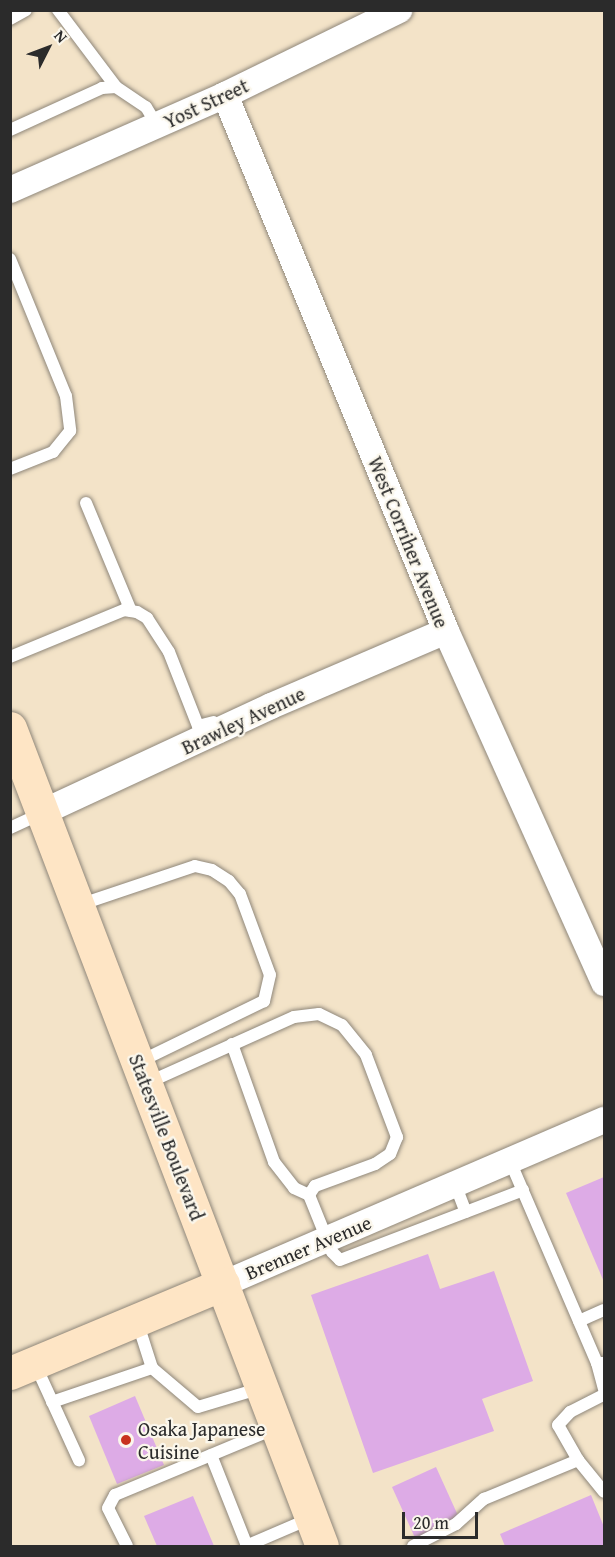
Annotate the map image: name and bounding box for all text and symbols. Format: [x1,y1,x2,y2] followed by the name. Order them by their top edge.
[18,18,78,78] north arrow
[49,24,74,48] text: N
[160,73,252,133] street label: Yost Street
[364,453,454,631] street label: West Corriher Avenue
[177,681,309,759] street label: Brawley Avenue
[124,1050,210,1224] street label: Statesville Boulevard
[241,1210,375,1284] street label: Brenner Avenue
[138,1416,265,1463] place label: Osaka Japanese Cuisine
[119,1433,133,1447] marker: Osaka Japanese Cuisine
[405,1500,482,1538] scale bar
[413,1509,449,1536] text: 20 m

